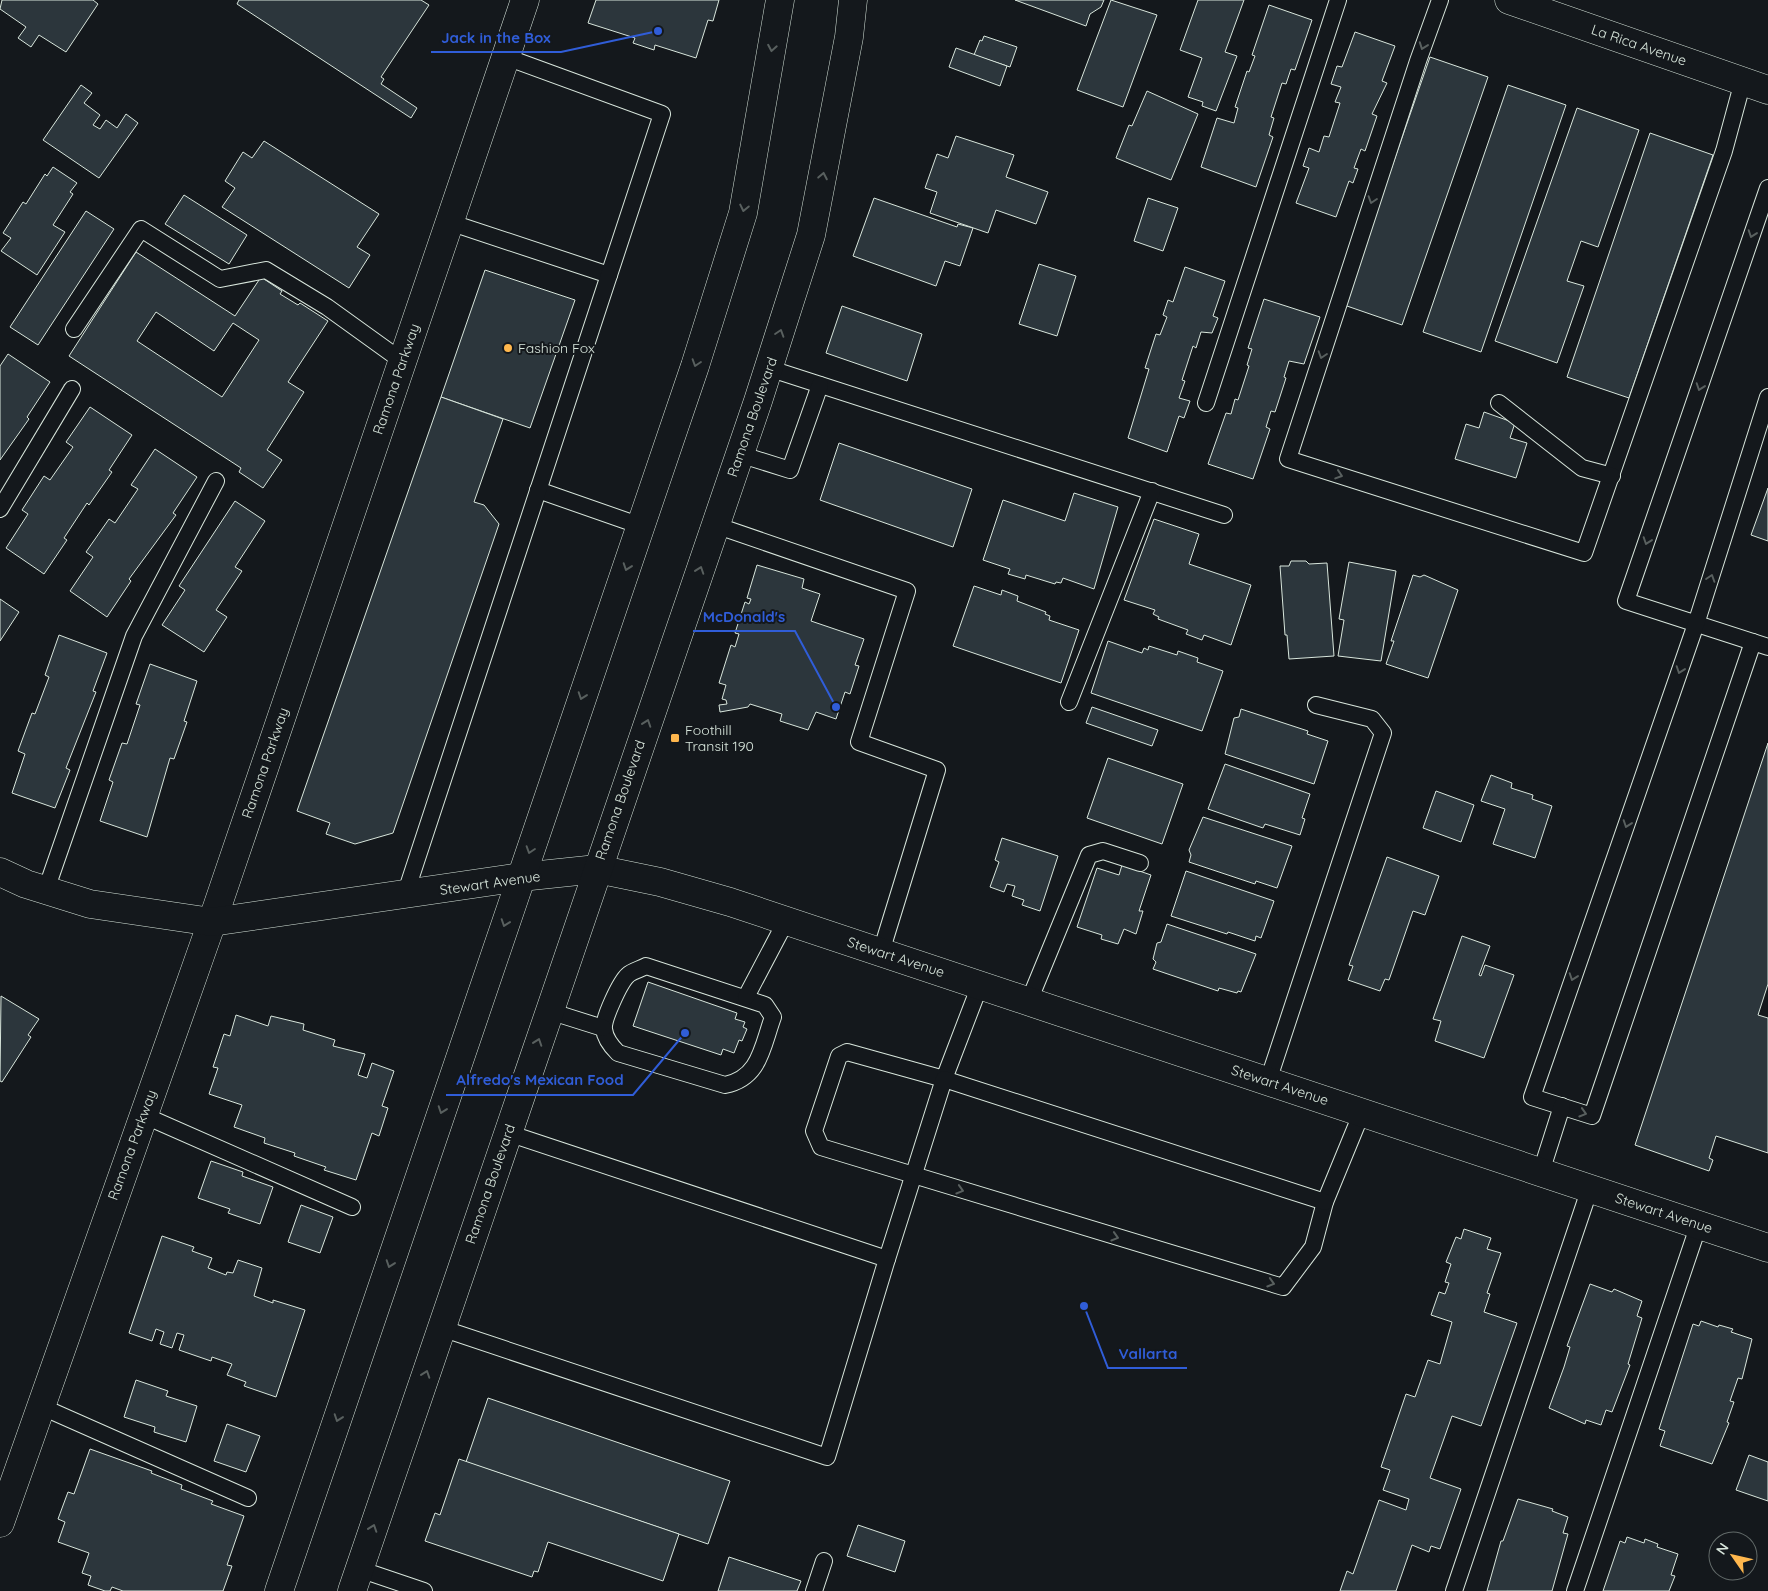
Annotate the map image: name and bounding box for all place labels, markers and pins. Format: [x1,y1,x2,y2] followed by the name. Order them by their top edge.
[431,22,561,52] callout: Jack in the Box
[518,339,595,357] place label: Fashion Fox
[502,342,514,354] marker: Fashion Fox
[693,601,795,631] callout: McDonald's
[685,721,754,755] place label: Foothill Transit 190
[669,732,681,744] marker: Foothill Transit 190
[446,1065,633,1095] callout: Alfredo's Mexican Food
[1108,1338,1187,1368] callout: Vallarta

